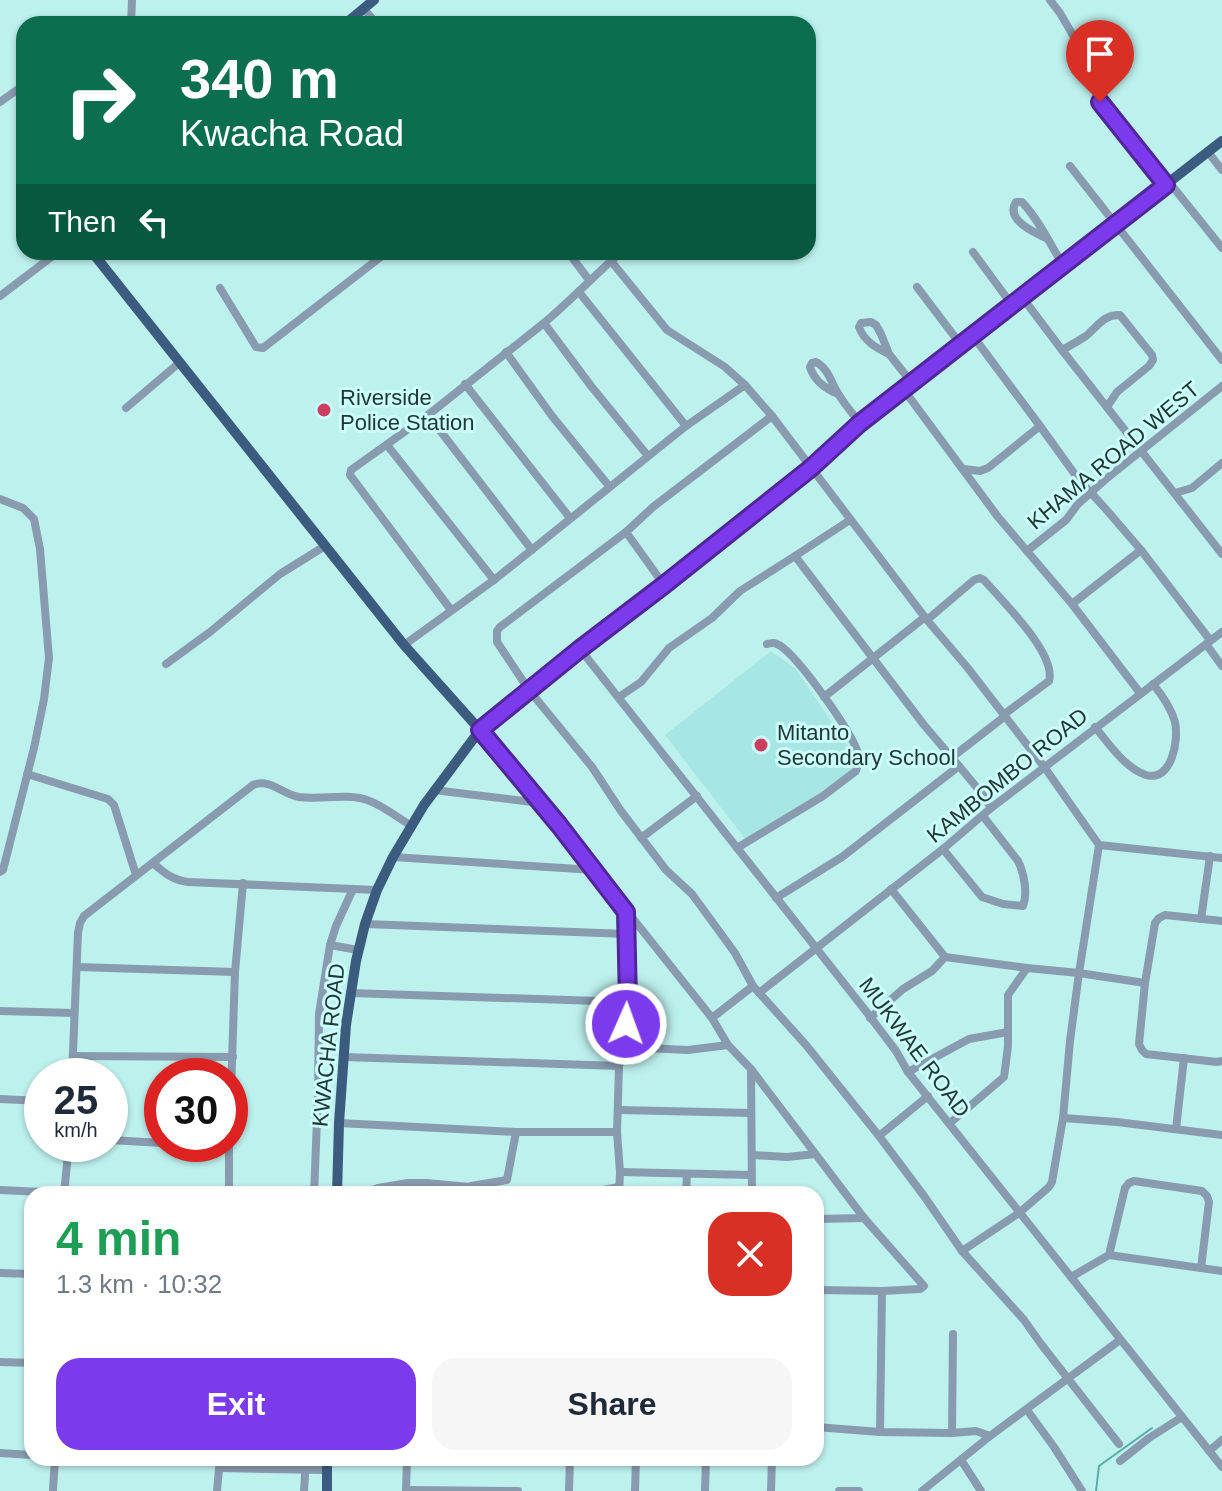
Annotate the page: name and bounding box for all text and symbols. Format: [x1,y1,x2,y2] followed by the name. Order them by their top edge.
[1066,20,1134,102] pin
[1078,32,1122,76] icon: arrive
[180,47,339,110] text: 340 m
[48,48,152,152] icon: right
[180,113,404,154] text: Kwacha Road
[132,200,176,244] icon: left
[48,205,116,238] text: Then
[1022,376,1204,534] street label: KHAMA ROAD WEST
[340,385,475,435] place label: Riverside Police Station
[315,401,333,419] marker: Riverside Police Station
[922,703,1093,848] street label: KAMBOMBO ROAD
[777,720,956,770] place label: Mitanto Secondary School
[752,736,770,754] marker: Mitanto Secondary School
[307,962,350,1128] street label: KWACHA ROAD
[854,973,975,1122] street label: MUKWAE ROAD
[584,982,668,1066] position arrow
[144,1058,248,1162] speed limit sign: 30
[54,1078,98,1122] text: 25
[54,1119,98,1141] text: km/h
[56,1212,181,1265] text: 4 min
[708,1212,792,1296] button: close
[56,1269,222,1299] text: 1.3 km · 10:32
[56,1358,416,1450] button: Exit
[432,1358,792,1450] button: Share

